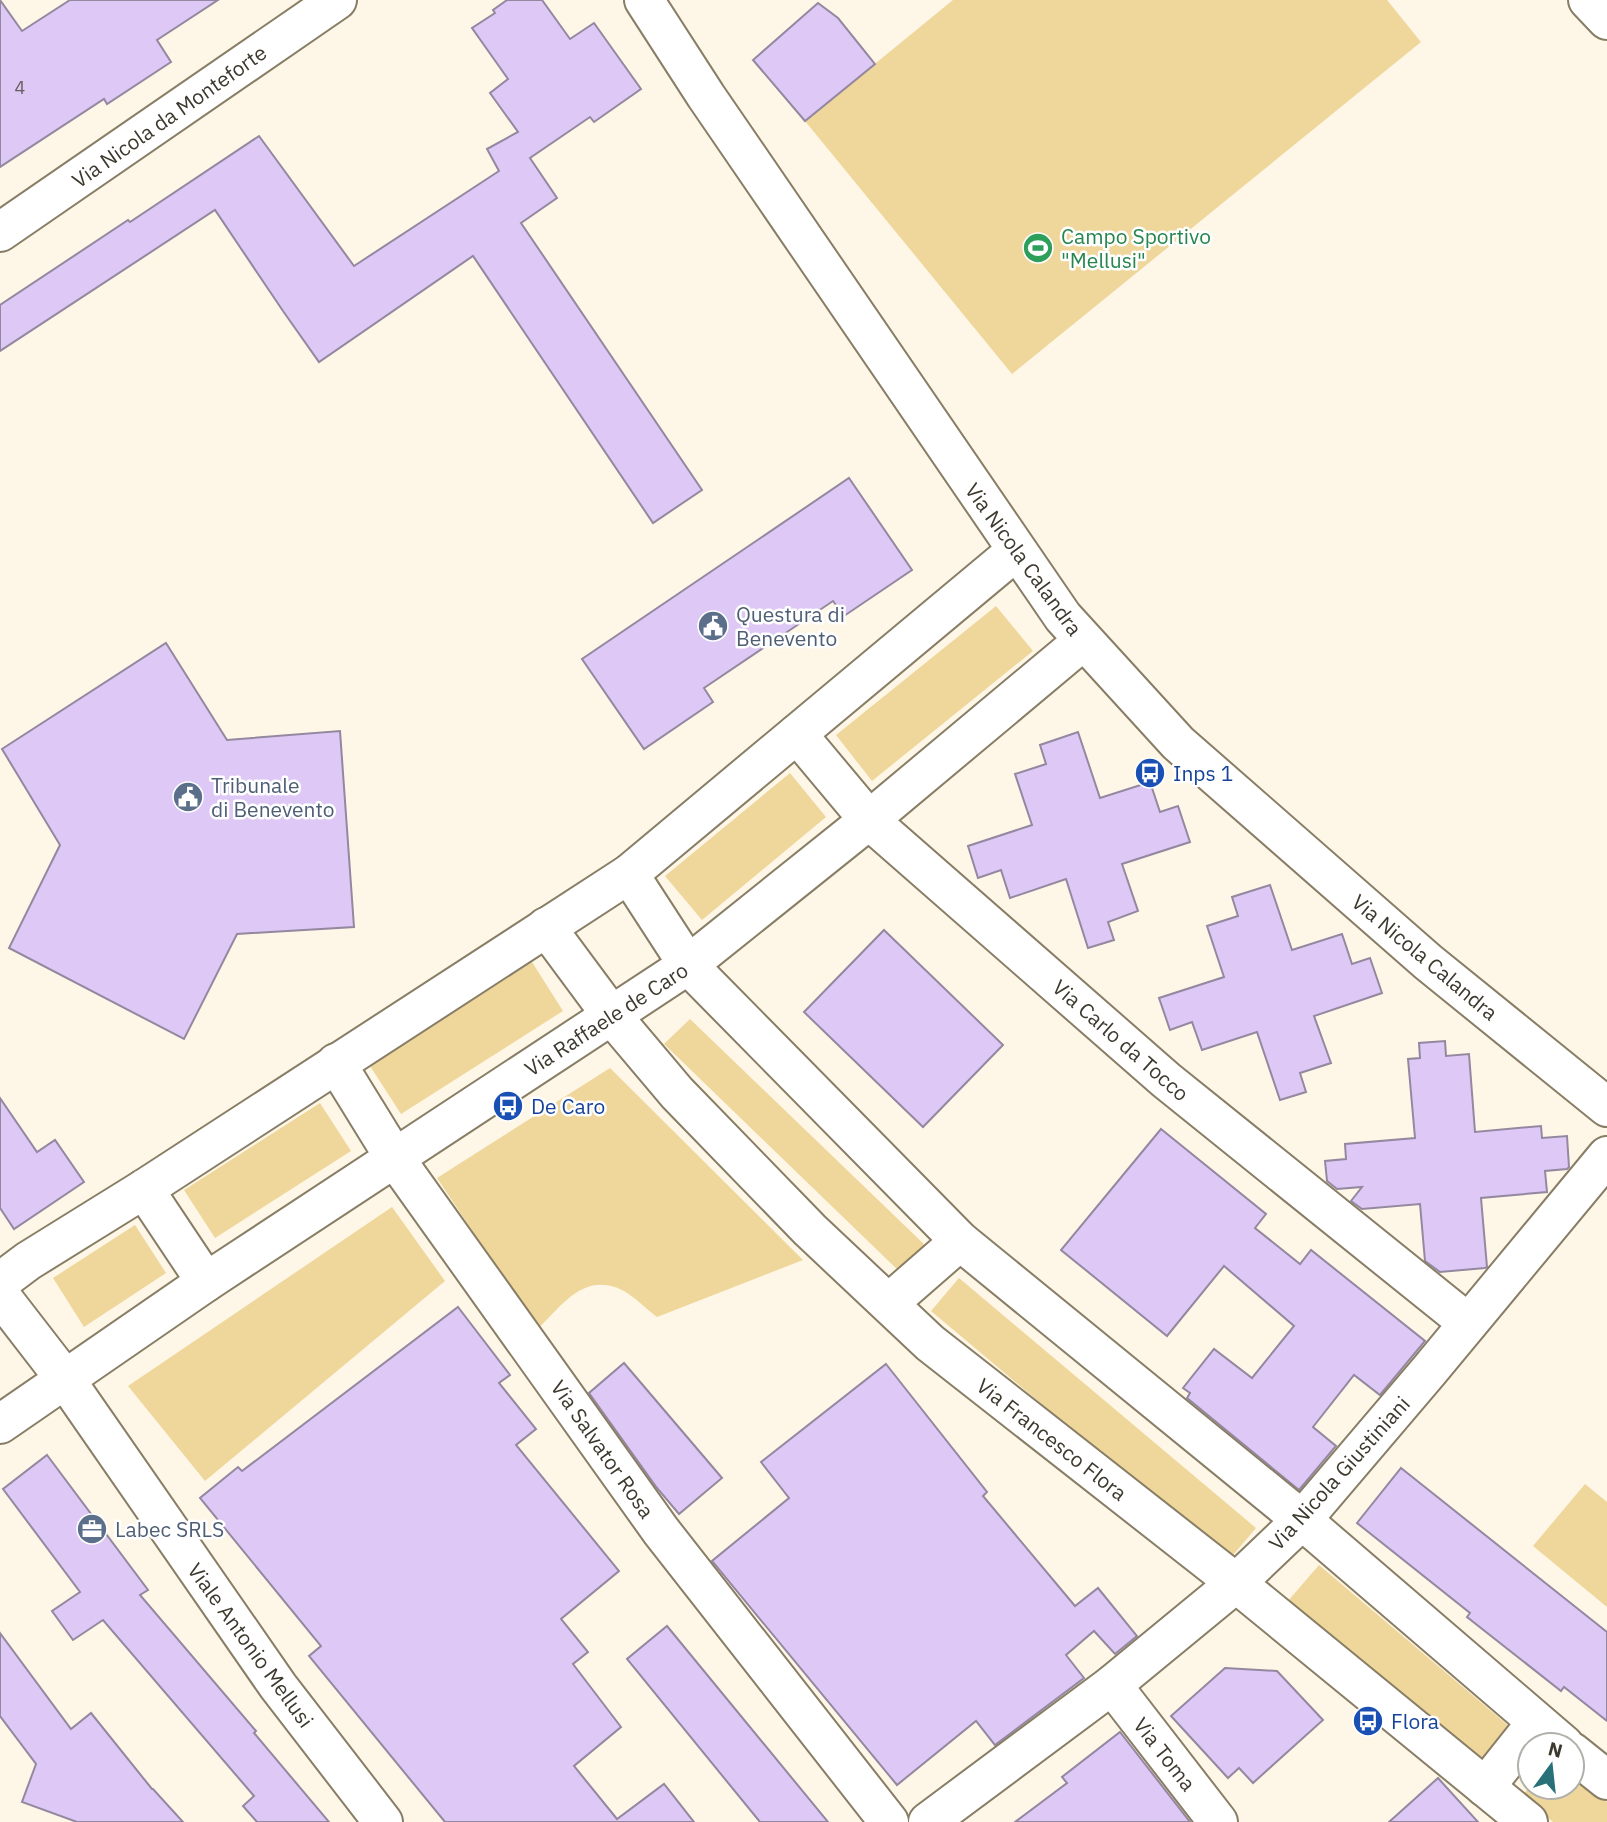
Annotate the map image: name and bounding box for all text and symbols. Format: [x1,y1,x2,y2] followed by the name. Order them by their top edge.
[66,38,272,194] street label: Via Nicola da Monteforte
[15,76,26,99] house number: 4
[1061,222,1211,274] place label: Campo Sportivo "Mellusi"
[1021,231,1055,265] sports icon: Campo Sportivo "Mellusi"
[959,477,1089,641] street label: Via Nicola Calandra
[736,600,845,652] place label: Questura di Benevento
[696,609,730,643] public building icon: Questura di Benevento
[1133,756,1167,790] bus stop icon: Inps 1
[1173,759,1233,787] place label: Inps 1
[211,771,335,823] place label: Tribunale di Benevento
[171,780,205,814] public building icon: Tribunale di Benevento
[1346,888,1504,1026] street label: Via Nicola Calandra
[519,956,693,1082] street label: Via Raffaele de Caro
[1047,973,1195,1107] street label: Via Carlo da Tocco
[491,1089,525,1123] bus stop icon: De Caro
[531,1092,605,1120] place label: De Caro
[971,1371,1133,1507] street label: Via Francesco Flora
[545,1374,661,1524] street label: Via Salvator Rosa
[1262,1390,1416,1556] street label: Via Nicola Giustiniani
[75,1512,109,1546] office icon: Labec SRLS
[115,1515,224,1543] place label: Labec SRLS
[182,1557,320,1733] street label: Viale Antonio Mellusi
[1351,1704,1385,1738] bus stop icon: Flora
[1391,1707,1439,1735] place label: Flora
[1127,1711,1203,1797] street label: Via Toma
[1516,1731,1586,1801] north arrow
[1546,1736,1565,1763] text: N

